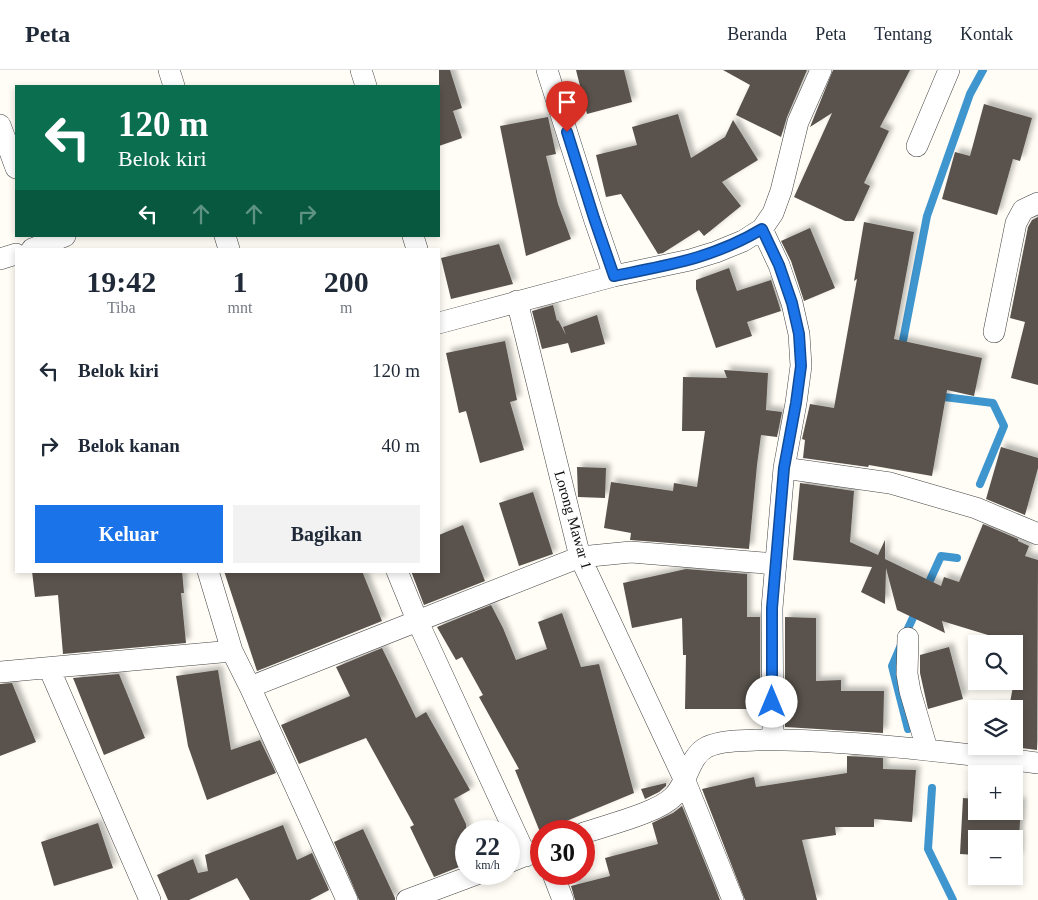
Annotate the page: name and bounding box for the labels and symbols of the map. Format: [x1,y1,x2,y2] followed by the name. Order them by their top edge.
[546,81,588,132] pin
[551,469,595,571] street label: Lorong Mawar 1
[745,675,797,727] position arrow
[530,820,595,885] speed limit sign: 30

